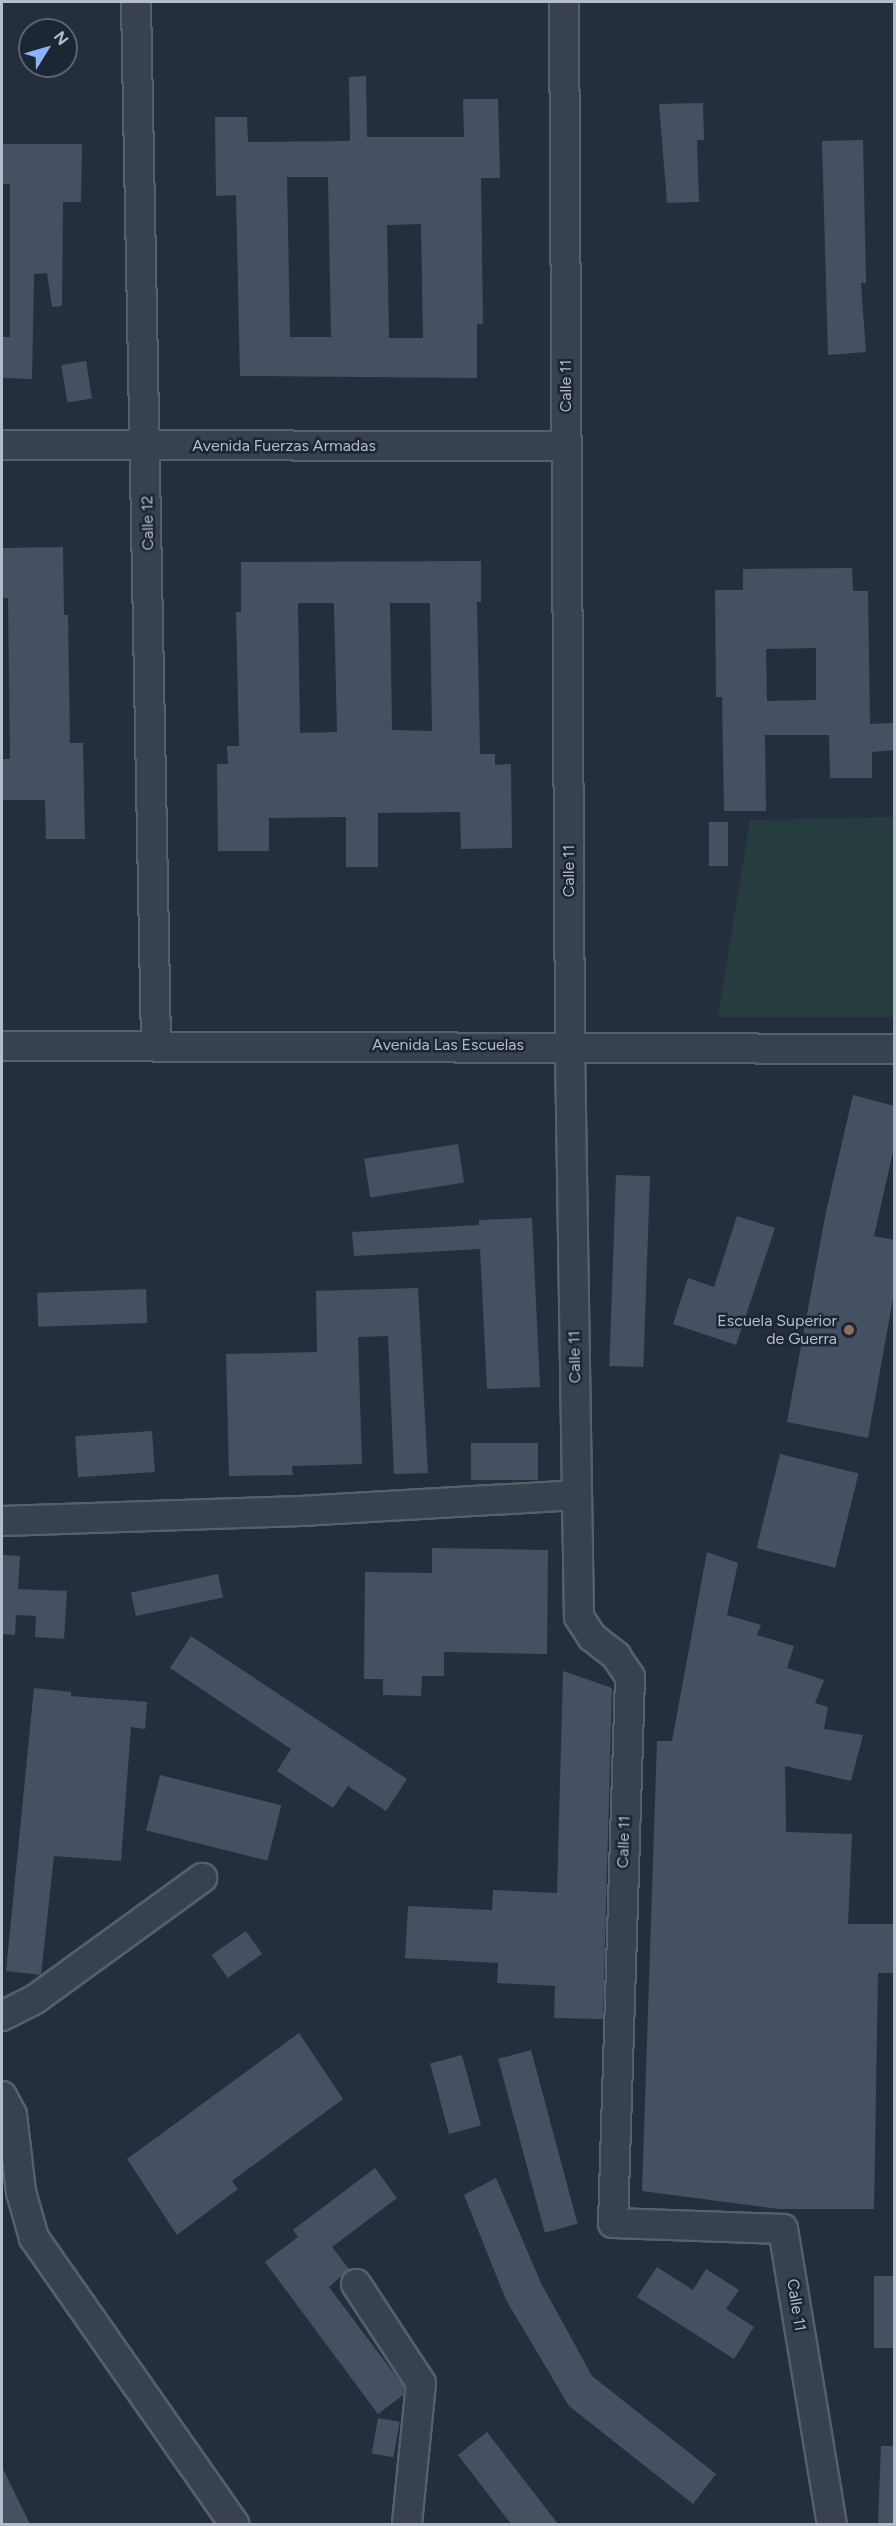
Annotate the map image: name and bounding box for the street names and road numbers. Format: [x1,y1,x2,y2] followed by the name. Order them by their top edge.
[556,360,576,412] street label: Calle 11
[192,436,376,456] street label: Avenida Fuerzas Armadas
[138,495,158,551] street label: Calle 12
[559,845,579,897] street label: Calle 11
[372,1035,524,1055] street label: Avenida Las Escuelas
[565,1331,585,1383] street label: Calle 11
[613,1815,635,1869] street label: Calle 11
[782,2278,810,2332] street label: Calle 11

